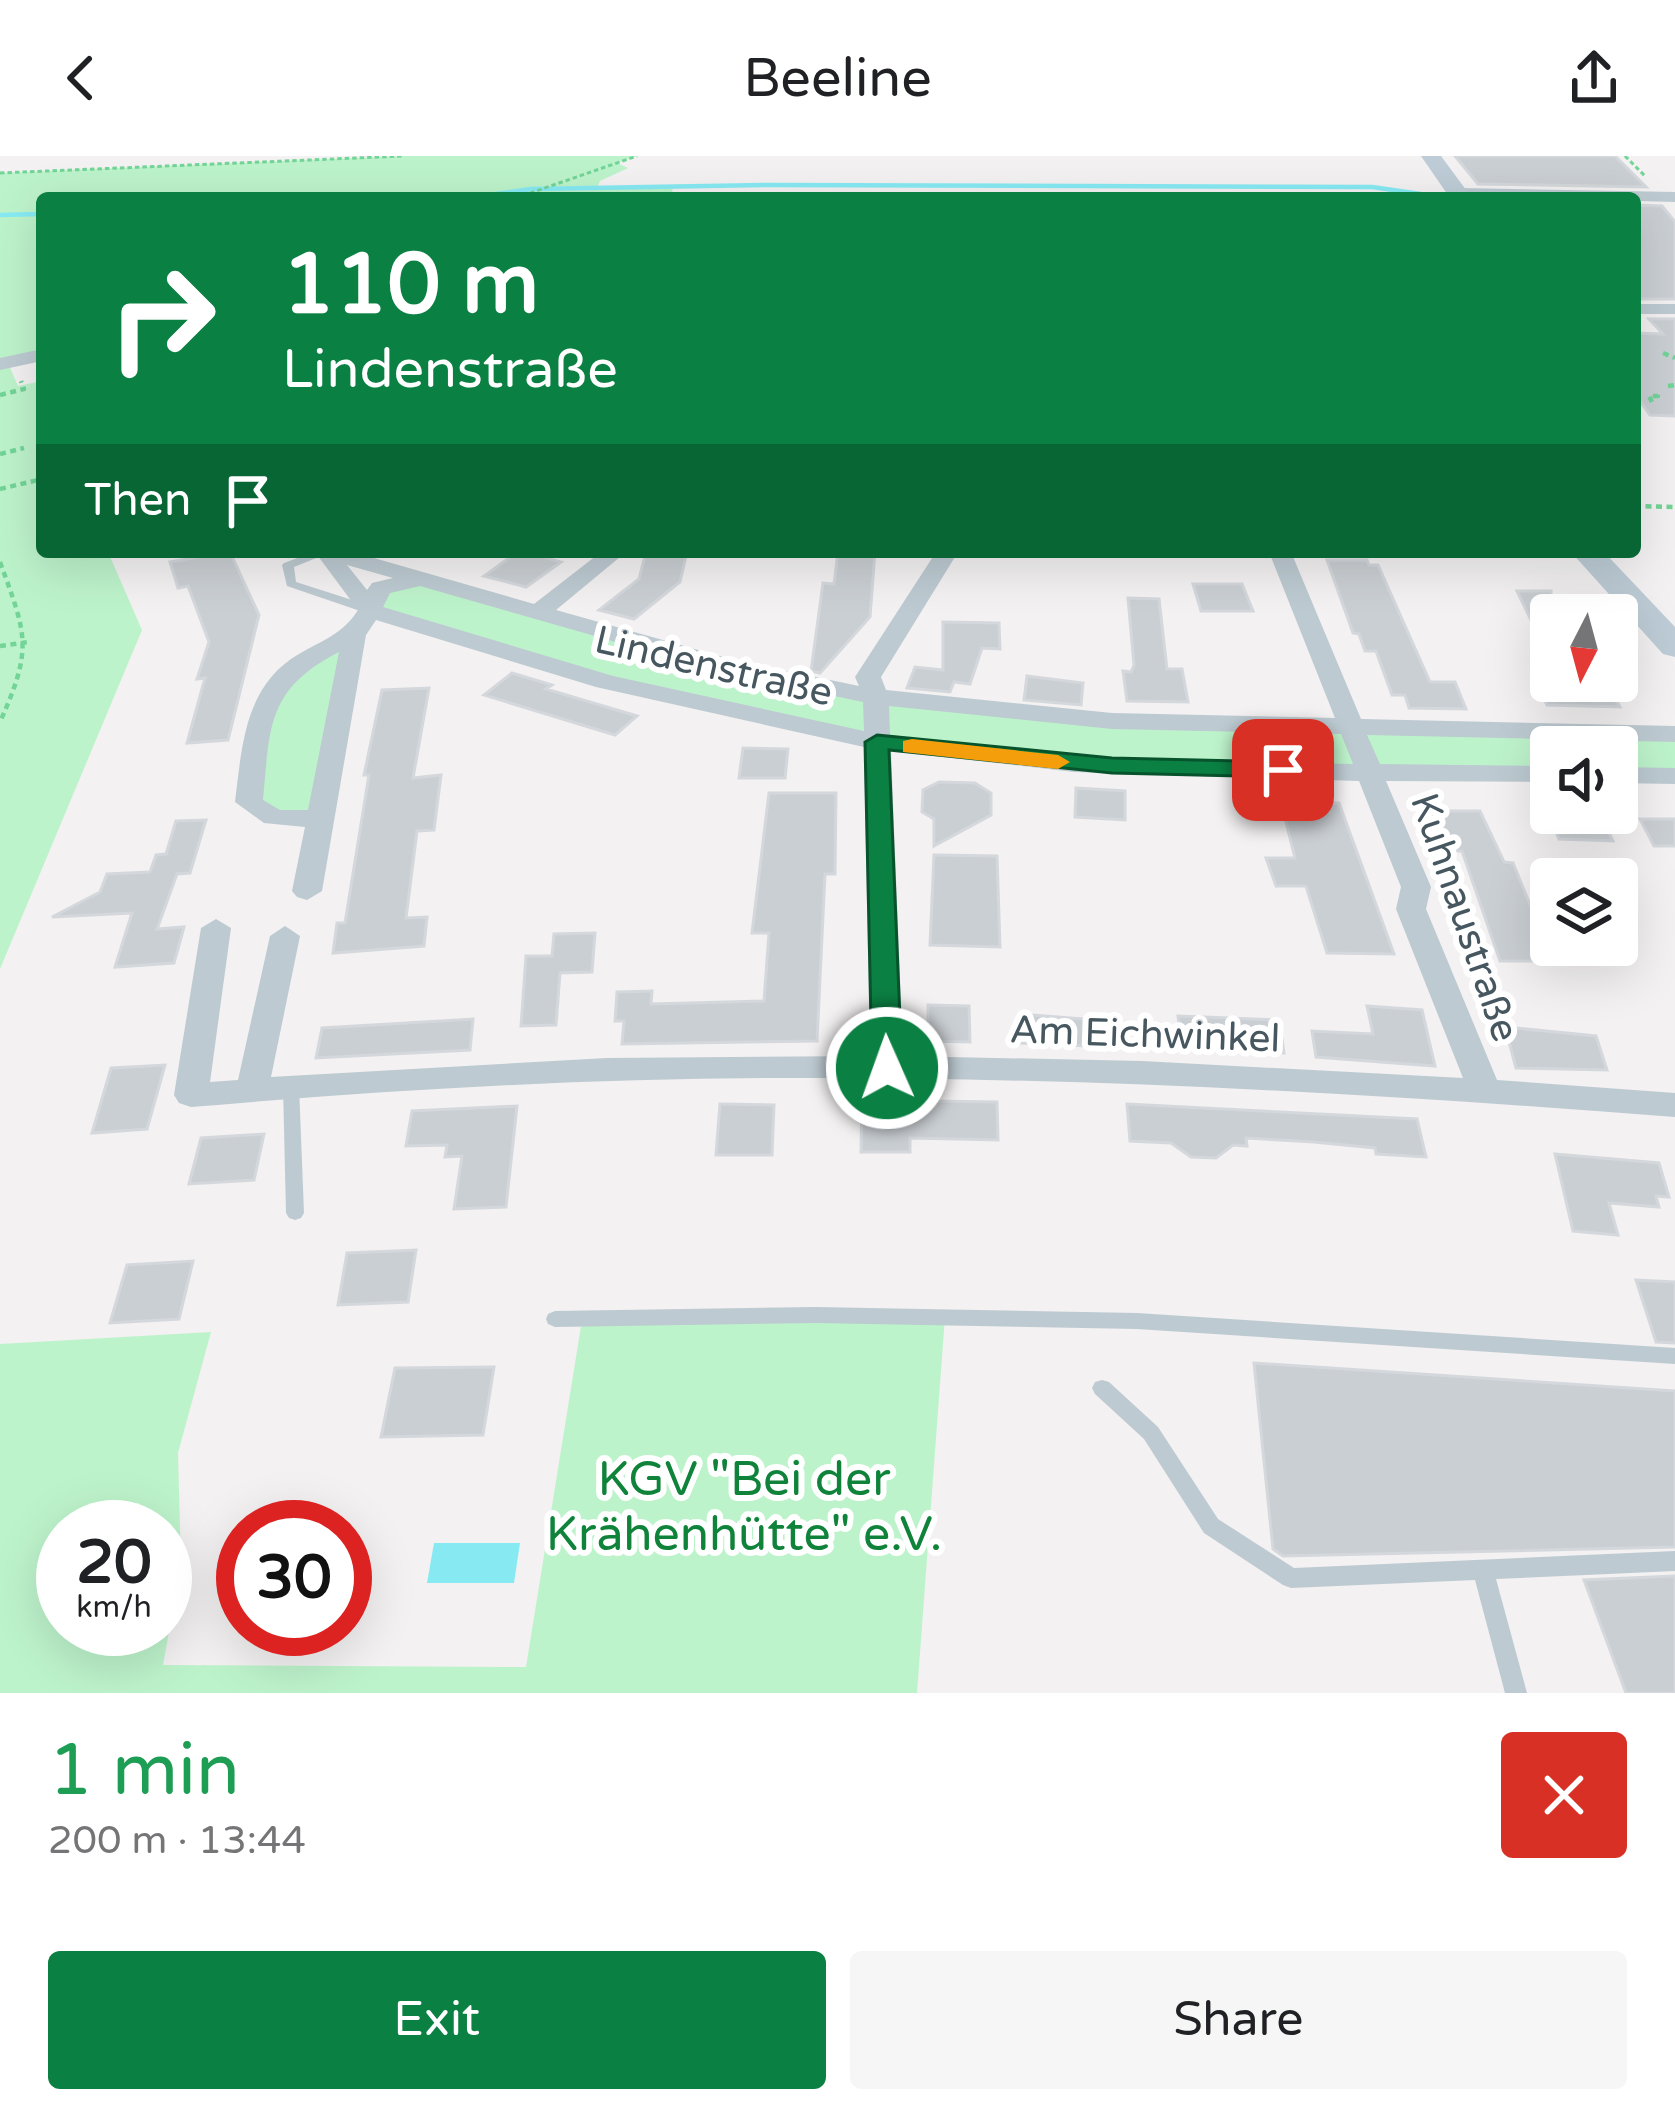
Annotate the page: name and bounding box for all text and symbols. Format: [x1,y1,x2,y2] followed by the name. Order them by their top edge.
[48,45,114,111] icon: back
[1561,45,1627,111] icon: share
[743,46,932,111] text: Beeline
[282,235,539,336] text: 110 m
[84,240,240,396] icon: right
[282,337,618,402] text: Lindenstraße
[215,468,281,534] icon: arrive
[84,474,191,528] text: Then
[1530,594,1638,702] north arrow
[1530,594,1638,966] map controls
[590,616,837,717] street label: Lindenstraße
[1232,719,1334,821] pin
[1530,726,1638,834] button: sound
[1250,737,1316,803] icon: arrive
[1400,787,1529,1048] street label: Kuhnaustraße
[1530,858,1638,966] button: layers
[824,1005,950,1131] position arrow
[1009,1006,1281,1063] street label: Am Eichwinkel
[546,1451,942,1564] park label: KGV "Bei der Krähenhütte" e.V.
[216,1500,372,1656] speed limit sign: 30
[76,1527,152,1599] text: 20
[76,1589,152,1626] text: km/h
[48,1728,240,1815] text: 1 min
[1501,1732,1627,1858] button: close
[48,1817,306,1864] text: 200 m · 13:44
[48,1951,826,2089] button: Exit
[850,1951,1627,2089] button: Share

